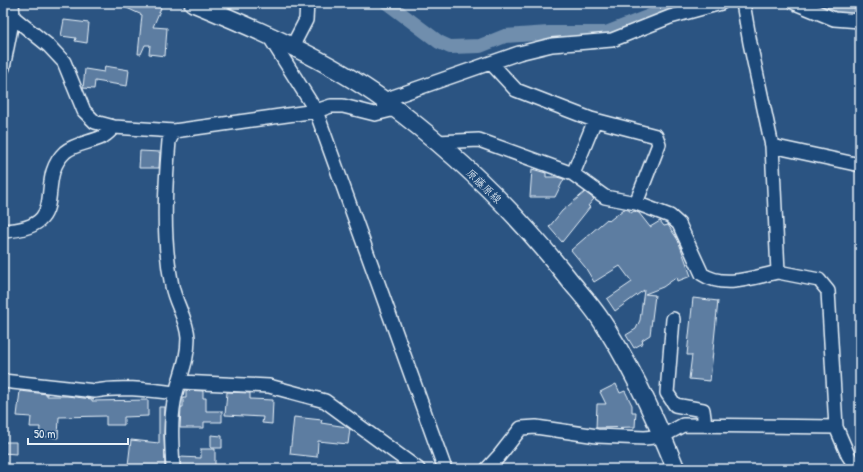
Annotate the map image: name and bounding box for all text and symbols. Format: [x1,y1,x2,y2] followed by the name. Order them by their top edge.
[463,166,505,206] street label: 原藤原線
[28,420,128,446] scale bar
[34,425,55,442] text: 50 m

